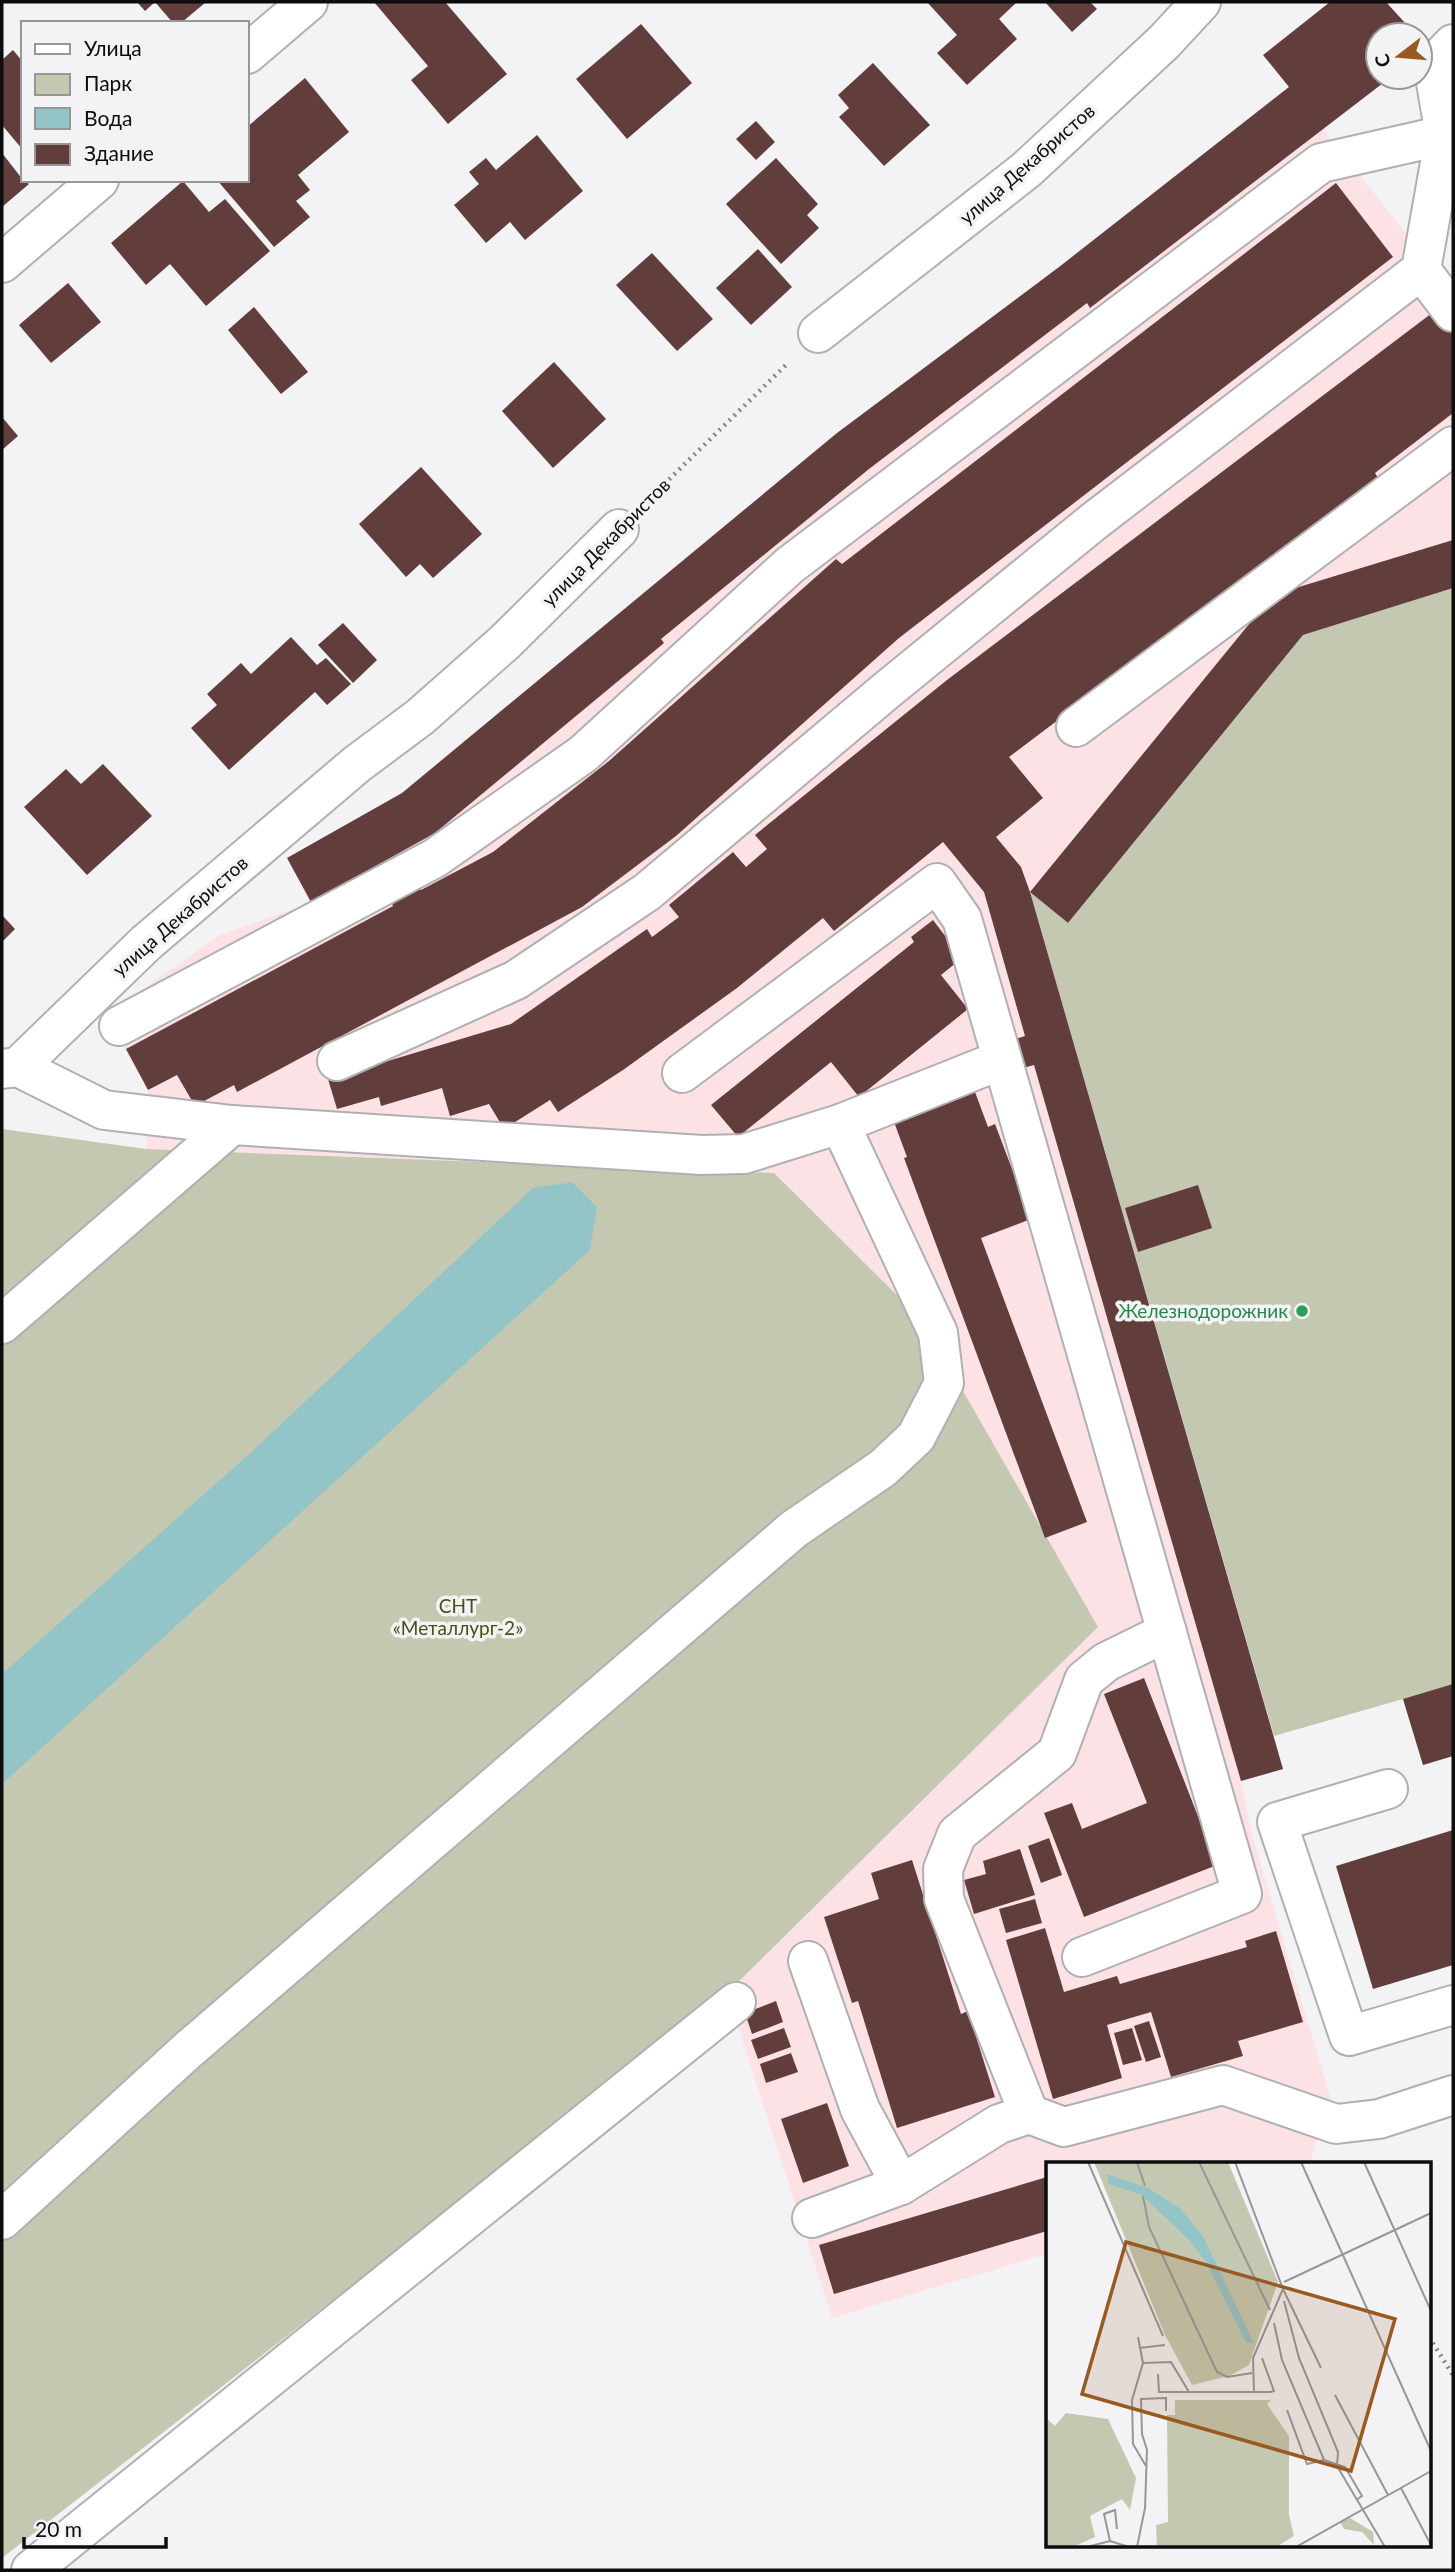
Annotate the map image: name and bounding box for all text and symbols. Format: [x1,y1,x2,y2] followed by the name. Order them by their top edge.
[21,21,248,182] legend
[1364,21,1434,91] north arrow
[84,35,142,60] text: Улица
[1369,51,1395,70] text: С
[84,70,132,95] text: Парк
[954,99,1099,229] street label: улица Декабристов
[84,105,132,130] text: Вода
[84,140,154,165] text: Здание
[537,473,674,610] street label: улица Декабристов
[107,851,252,981] street label: улица Декабристов
[1118,1299,1288,1322] place label: Железнодорожник
[1294,1303,1310,1319] marker: Железнодорожник
[393,1594,523,1639] park label: СНТ «Металлург-2»
[1046,2162,1430,2548] inset map
[24,2506,166,2550] scale bar
[35,2516,82,2541] text: 20 m

